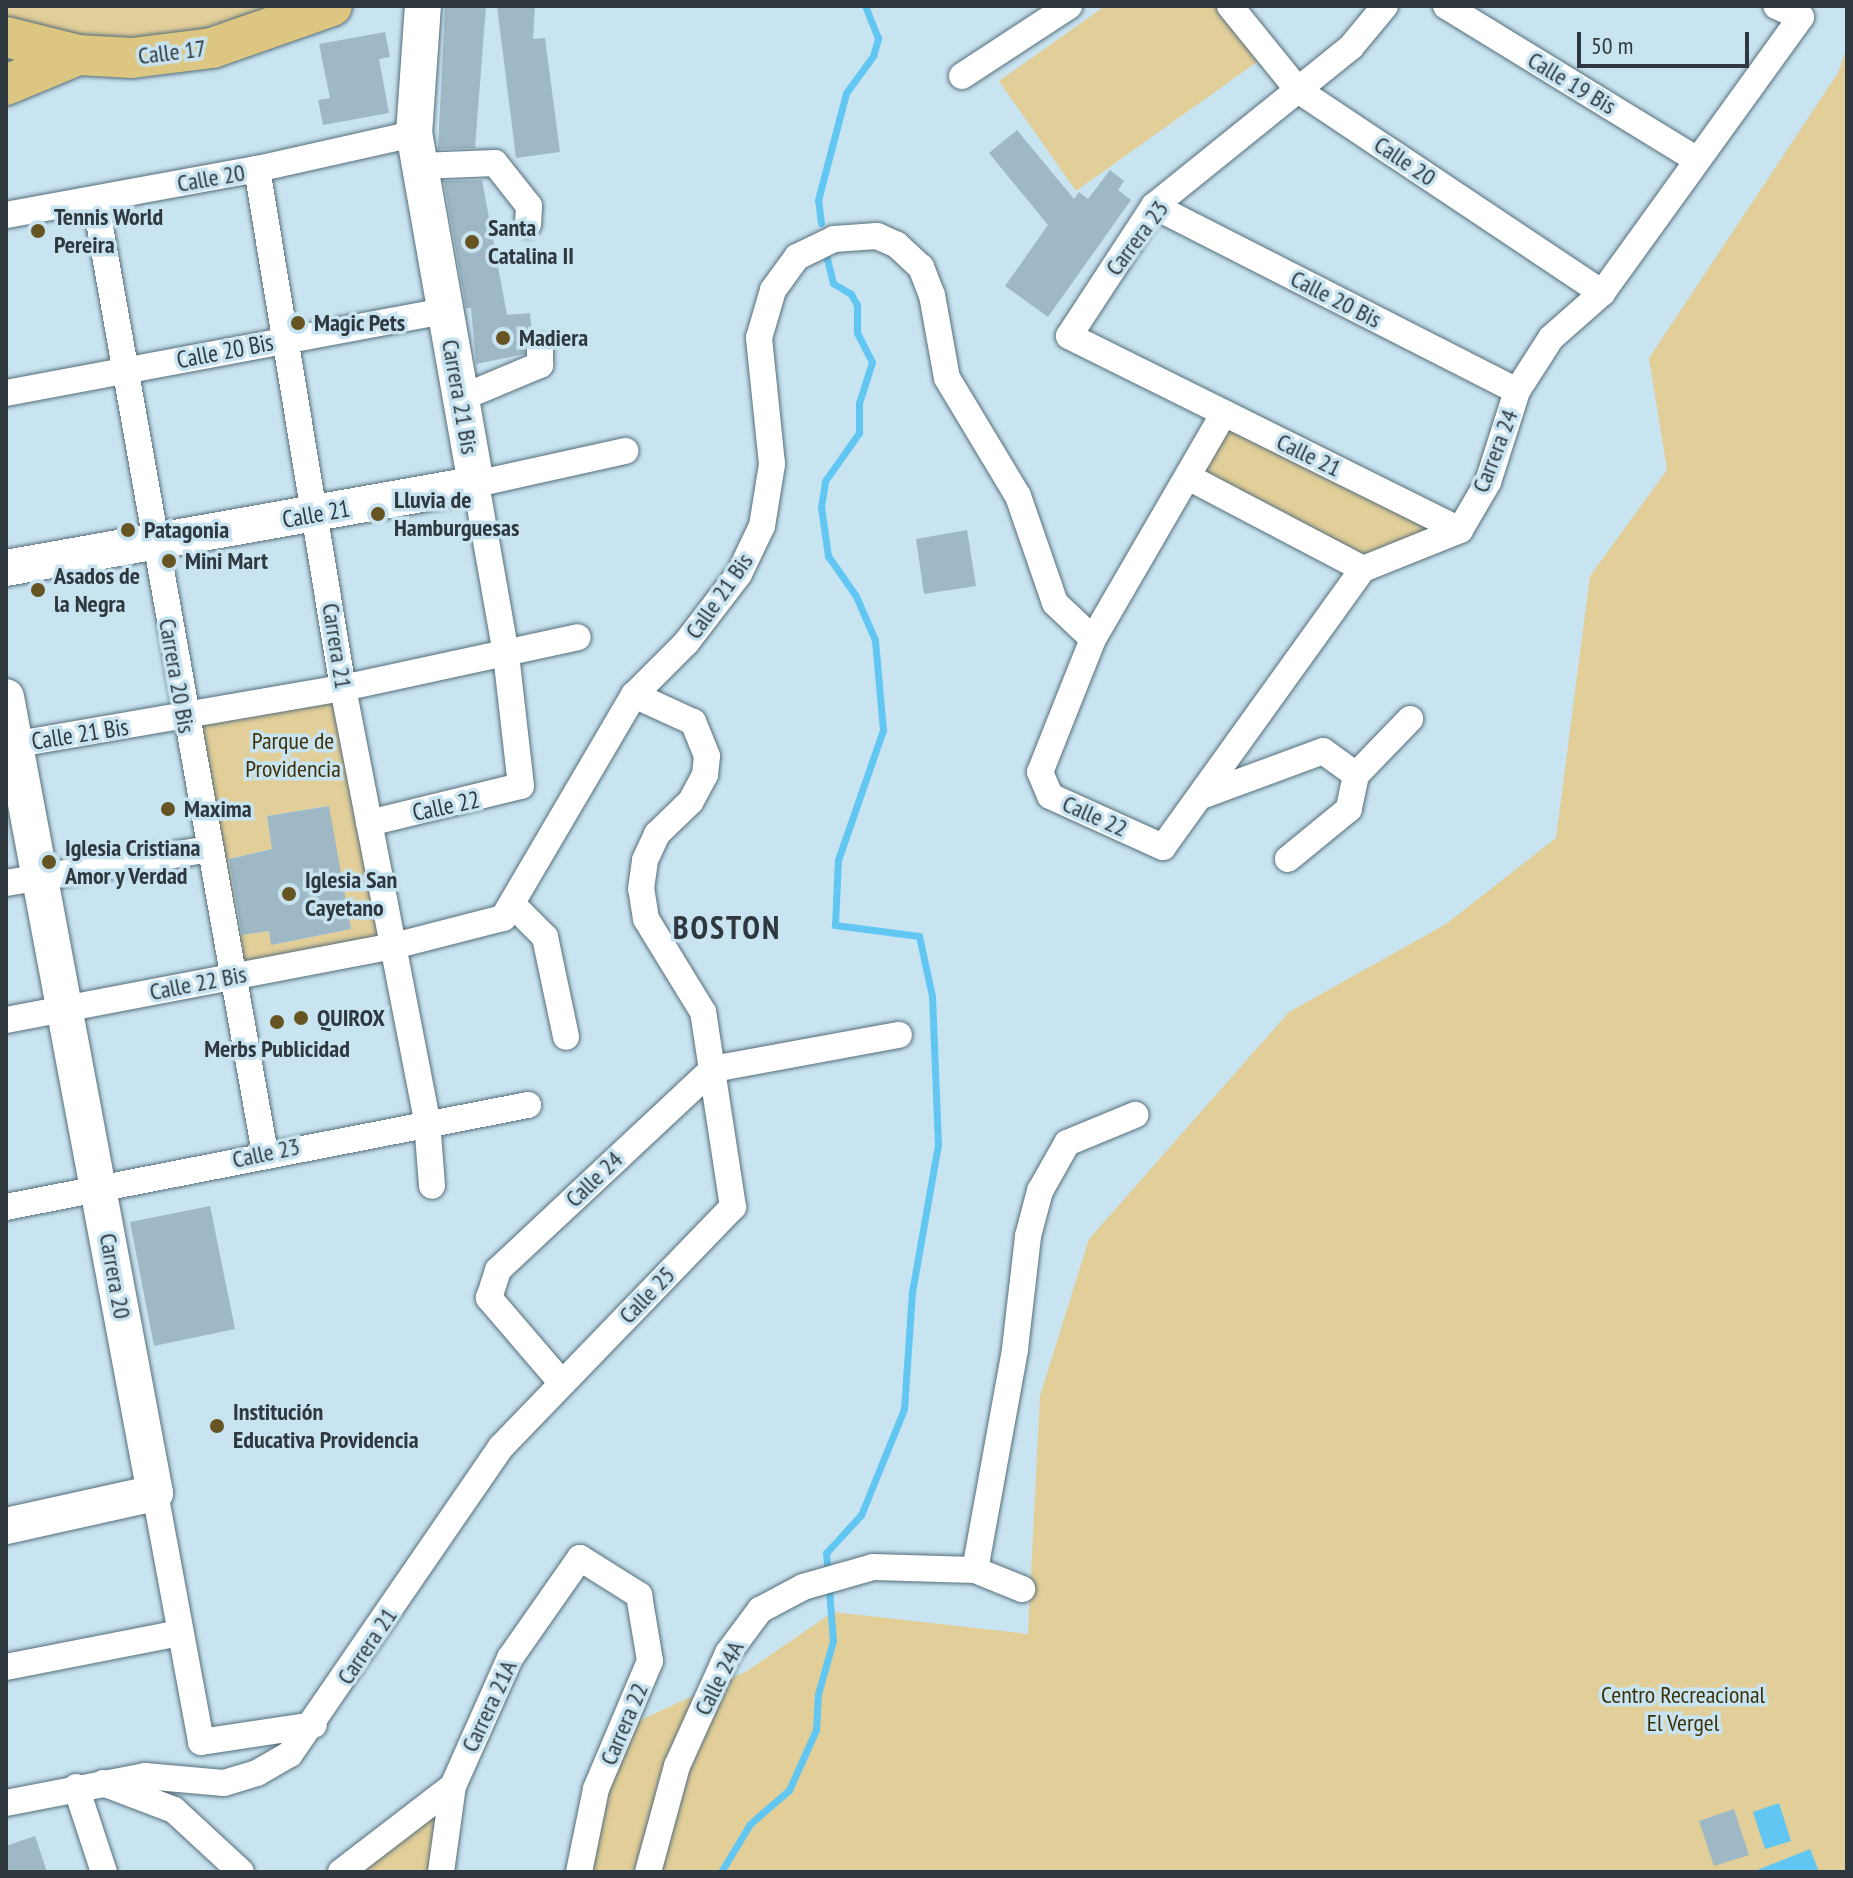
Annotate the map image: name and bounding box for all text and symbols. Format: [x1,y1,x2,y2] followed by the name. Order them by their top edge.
[1581,16,1753,66] scale bar
[1591,30,1633,61] text: 50 m
[136,34,208,70] street label: Calle 17
[1523,45,1621,121] street label: Calle 19 Bis
[1369,130,1441,192] street label: Calle 20
[175,158,247,198] street label: Calle 20
[1100,195,1174,281] street label: Carrera 23
[54,203,164,259] place label: Tennis World Pereira
[488,214,574,270] place label: Santa Catalina II
[29,222,47,240] marker: Tennis World Pereira
[463,233,481,251] marker: Santa Catalina II
[1286,264,1386,334] street label: Calle 20 Bis
[314,309,406,337] place label: Magic Pets
[289,314,307,332] marker: Magic Pets
[519,324,588,352] place label: Madiera
[174,328,276,374] street label: Calle 20 Bis
[494,329,512,347] marker: Madiera
[436,337,484,457] street label: Carrera 21 Bis
[1466,406,1524,496] street label: Carrera 24
[1272,427,1346,483] street label: Calle 21
[394,486,519,542] place label: Lluvia de Hamburguesas
[280,494,352,534] street label: Calle 21
[369,505,387,523] marker: Lluvia de Hamburguesas
[144,516,229,544] place label: Patagonia
[119,521,137,539] marker: Patagonia
[185,547,268,575] place label: Mini Mart
[679,548,759,644] street label: Calle 21 Bis
[160,552,178,570] marker: Mini Mart
[54,562,140,618] place label: Asados de la Negra
[29,581,47,599] marker: Asados de la Negra
[316,601,358,691] street label: Carrera 21
[153,616,201,736] street label: Carrera 20 Bis
[29,712,131,756] street label: Calle 21 Bis
[245,727,341,783] park label: Parque de Providencia
[410,785,482,827] street label: Calle 22
[1058,789,1132,843] street label: Calle 22
[184,795,252,823] place label: Maxima
[159,800,177,818] marker: Maxima
[65,834,201,890] place label: Iglesia Cristiana Amor y Verdad
[40,853,58,871] marker: Iglesia Cristiana Amor y Verdad
[305,866,397,922] place label: Iglesia San Cayetano
[280,885,298,903] marker: Iglesia San Cayetano
[673,908,781,946] district label: BOSTON
[147,960,249,1006] street label: Calle 22 Bis
[317,1004,385,1032] place label: QUIROX
[292,1009,310,1027] marker: QUIROX
[268,1013,286,1031] marker: Merbs Publicidad
[204,1035,350,1063] place label: Merbs Publicidad
[230,1132,302,1174] street label: Calle 23
[560,1145,628,1213] street label: Calle 24
[93,1231,137,1321] street label: Carrera 20
[613,1261,681,1329] street label: Calle 25
[233,1398,419,1454] place label: Institución Educativa Providencia
[208,1417,226,1435] marker: Institución Educativa Providencia
[331,1602,403,1690] street label: Carrera 21
[688,1636,750,1720] street label: Calle 24A
[455,1656,523,1756] street label: Carrera 21A
[594,1679,654,1769] street label: Carrera 22
[1601,1681,1765,1737] park label: Centro Recreacional El Vergel

